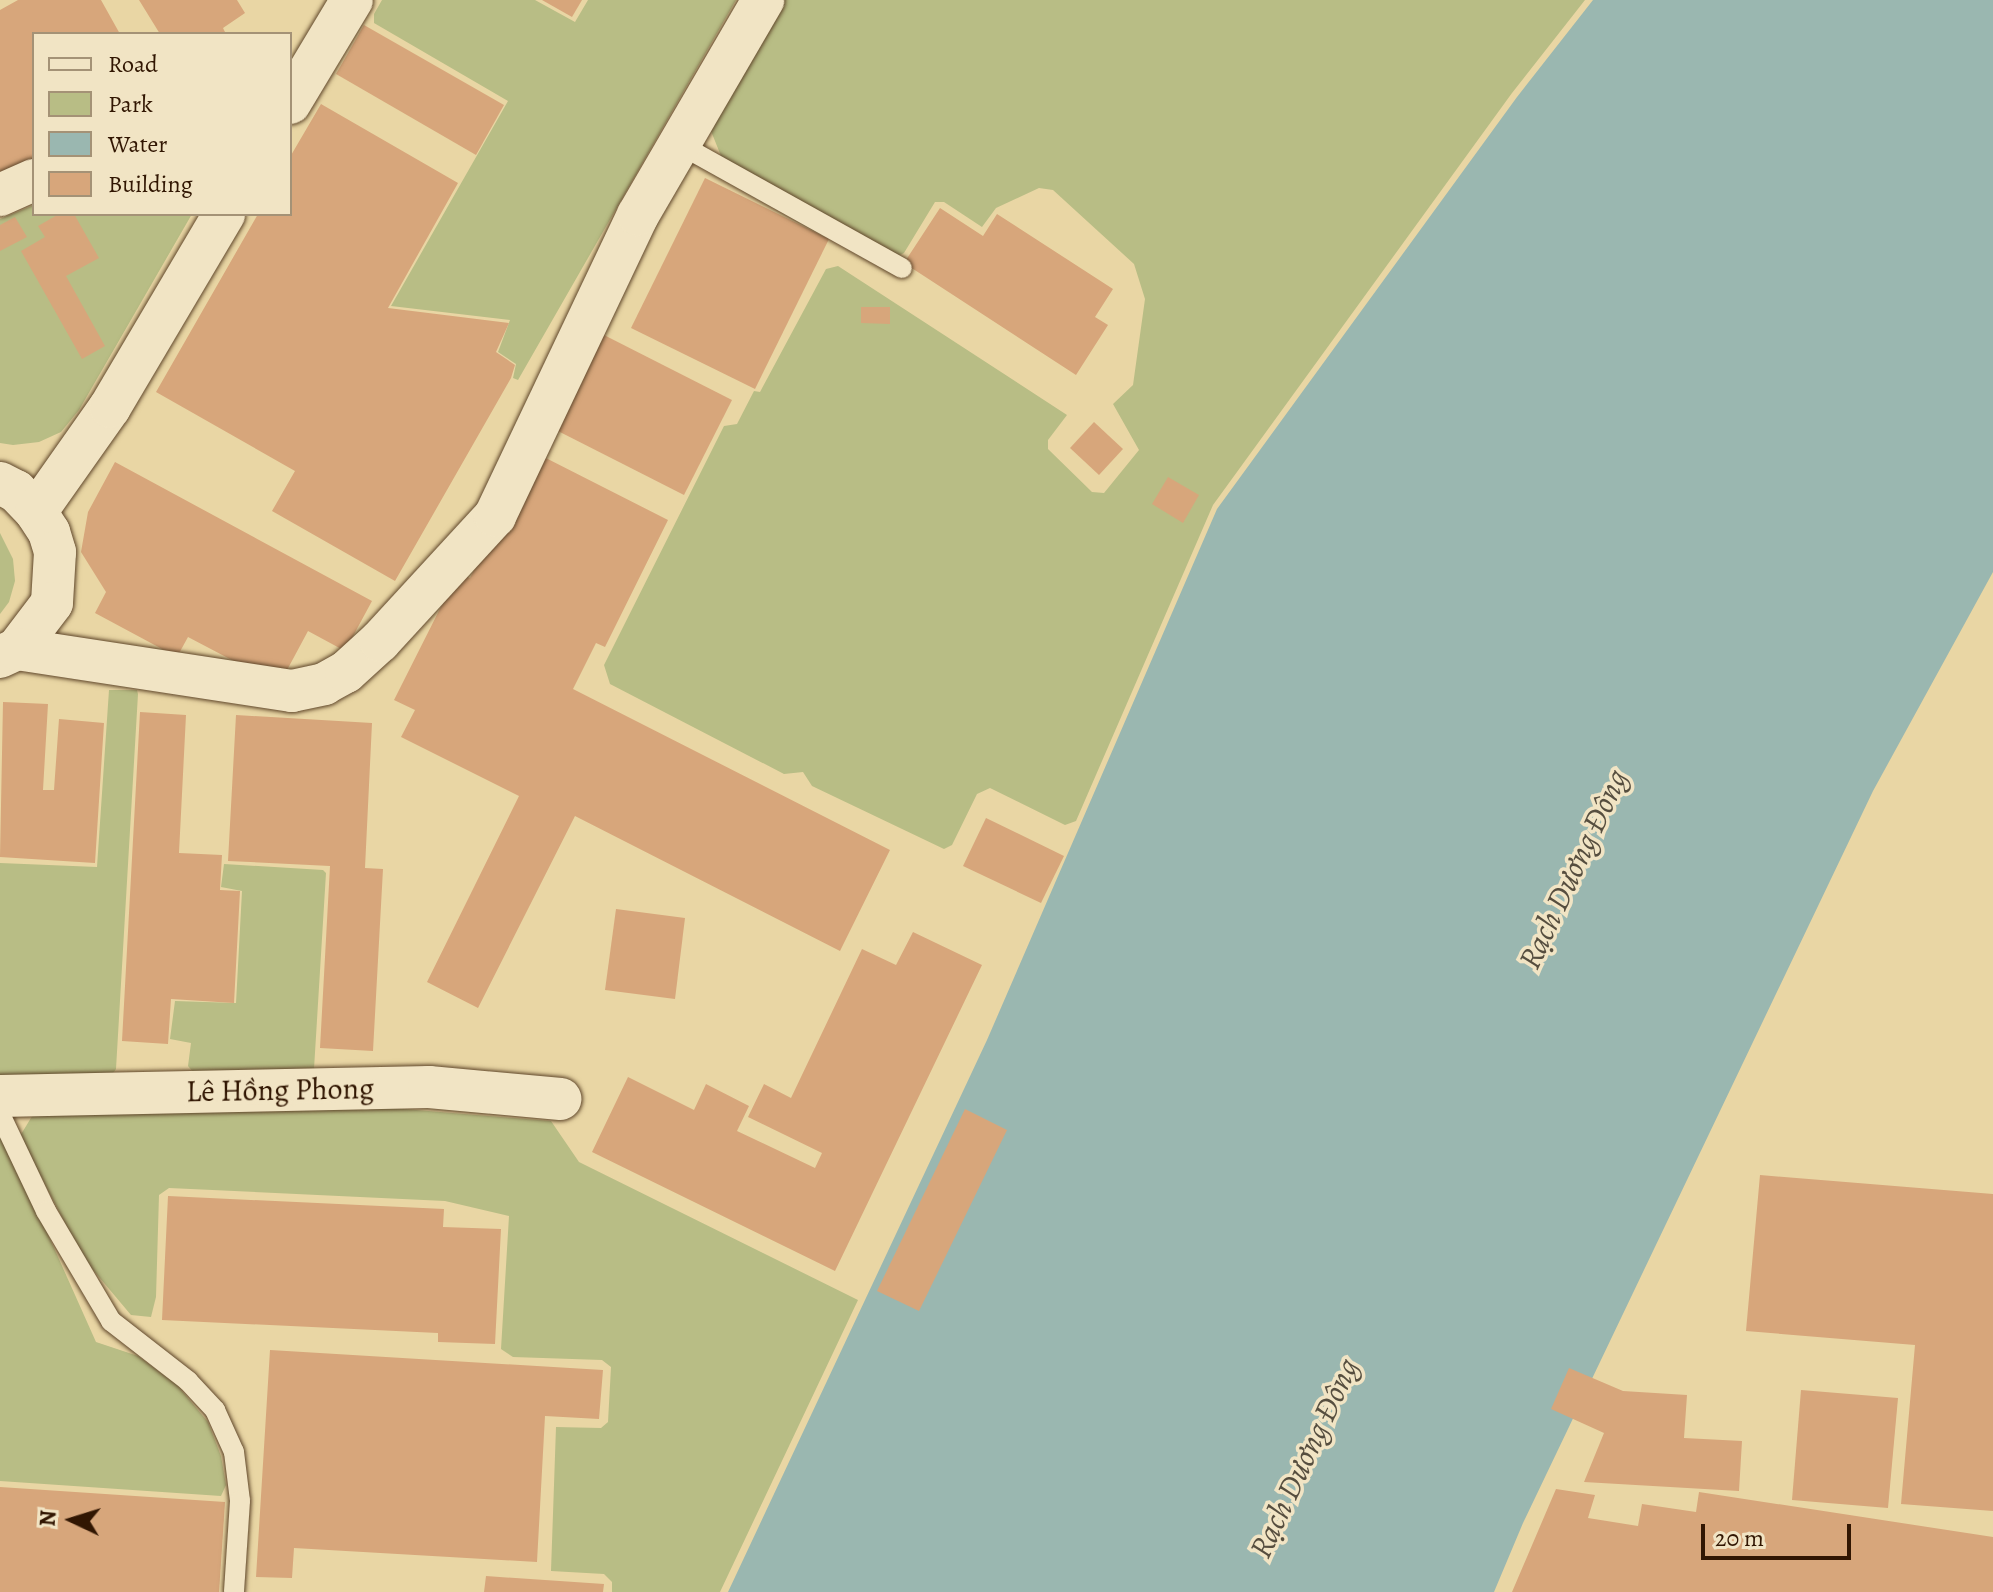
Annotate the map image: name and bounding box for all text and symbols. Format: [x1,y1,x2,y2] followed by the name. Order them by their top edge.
[32,32,292,216] legend
[108,48,158,80] text: Road
[108,88,153,120] text: Park
[108,128,168,160] text: Water
[108,168,193,200] text: Building
[1510,763,1636,975] water label: Rạch Dương Đông
[186,1070,374,1110] street label: Lê Hồng Phong
[1241,1352,1367,1564] water label: Rạch Dương Đông
[32,1480,112,1560] north arrow
[1705,1508,1855,1558] scale bar
[33,1509,64,1527] text: N
[1715,1522,1764,1554] text: 20 m

